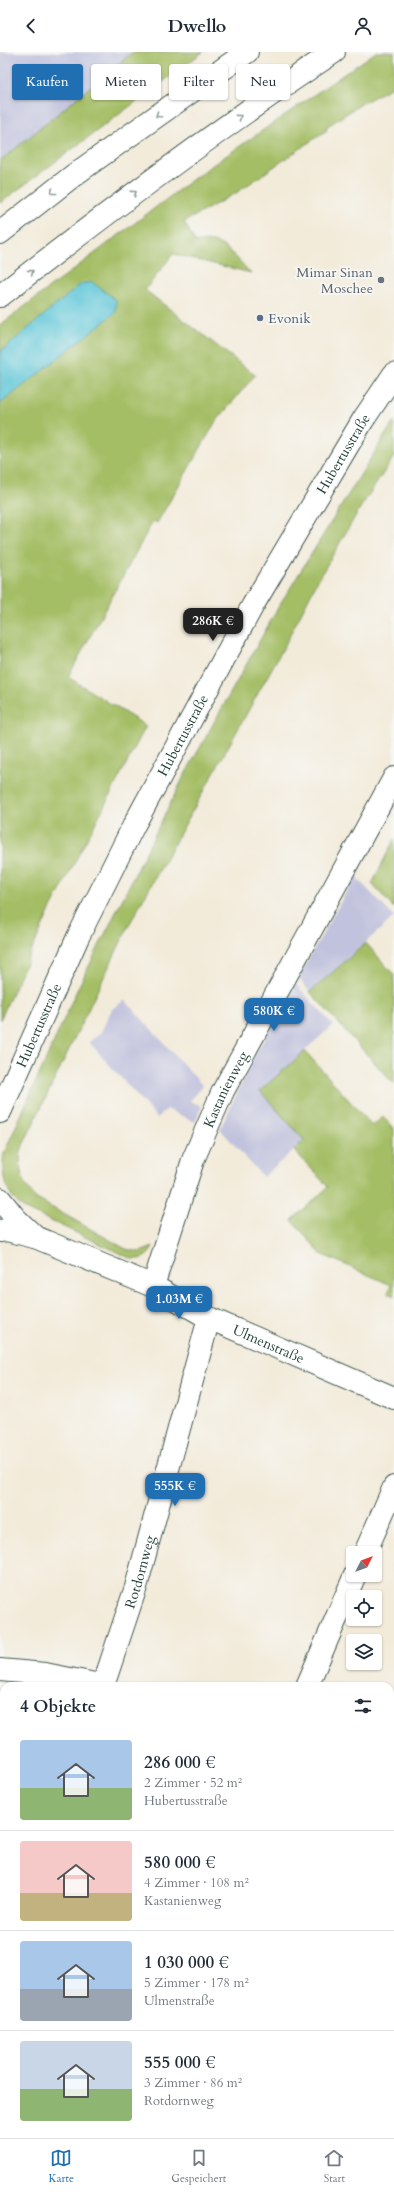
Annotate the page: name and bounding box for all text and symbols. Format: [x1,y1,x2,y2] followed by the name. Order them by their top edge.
[168,14,226,39] text: Dwello
[20,15,42,37] icon: back
[352,15,374,37] icon: person
[12,64,83,100] chip: Kaufen
[91,64,161,100] chip: Mieten
[169,64,228,100] chip: Filter
[236,64,290,100] chip: Neu
[155,110,162,117] one-way arrow
[235,115,242,122] one-way arrow
[50,187,57,194] one-way arrow
[130,190,137,198] one-way arrow
[296,263,373,298] place label: Mimar Sinan Moschee
[26,270,33,277] one-way arrow
[376,275,386,285] marker: Mimar Sinan Moschee
[268,309,311,328] place label: Evonik
[255,313,265,323] marker: Evonik
[312,410,374,497] street label: Hubertusstraße
[180,608,246,642] pin: 286K €
[192,612,234,630] text: 286K €
[153,691,212,779] street label: Hubertusstraße
[12,980,66,1070] street label: Hubertusstraße
[241,998,307,1032] pin: 580K €
[253,1002,295,1020] text: 580K €
[199,1047,253,1131] street label: Kastanienweg
[142,1286,216,1320] pin: 1.03M €
[155,1290,203,1308] text: 1.03M €
[230,1320,307,1368] street label: Ulmenstraße
[142,1473,208,1507] pin: 555K €
[154,1477,196,1495] text: 555K €
[120,1533,159,1611] street label: Rotdornweg
[346,1546,382,1582] north arrow
[346,1546,382,1670] map controls
[346,1590,382,1626] button: locate
[346,1634,382,1670] button: layers
[20,1695,96,1718] text: 4 Objekte
[352,1695,374,1717] icon: filters
[144,1751,216,1774] text: 286 000 €
[52,1756,100,1804] icon: home
[144,1774,242,1792] text: 2 Zimmer · 52 m²
[144,1792,228,1810] text: Hubertusstraße
[144,1851,216,1874] text: 580 000 €
[52,1857,100,1905] icon: home
[144,1874,249,1892] text: 4 Zimmer · 108 m²
[144,1892,221,1910] text: Kastanienweg
[144,1951,229,1974] text: 1 030 000 €
[52,1957,100,2005] icon: home
[144,1974,249,1992] text: 5 Zimmer · 178 m²
[144,1992,215,2010] text: Ulmenstraße
[144,2051,216,2074] text: 555 000 €
[52,2057,100,2105] icon: home
[144,2074,242,2092] text: 3 Zimmer · 86 m²
[144,2092,214,2110] text: Rotdornweg
[49,2147,74,2186] tab: Karte
[171,2147,226,2186] tab: Gespeichert
[323,2147,345,2186] tab: Start

